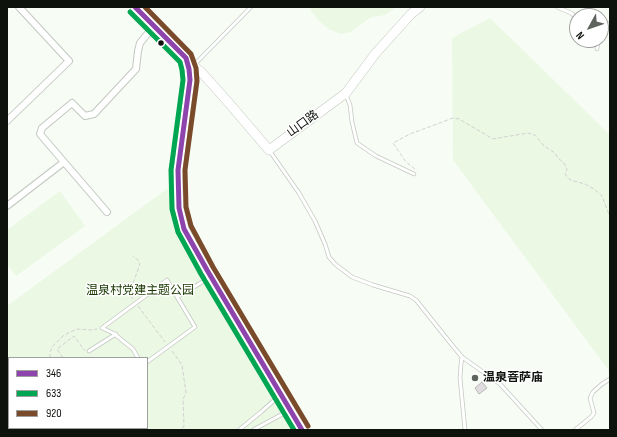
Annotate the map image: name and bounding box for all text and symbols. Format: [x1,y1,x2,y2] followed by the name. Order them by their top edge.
[569,8,609,48] north arrow
[573,29,587,42] text: N
[156,38,166,48] unlabelled marker
[284,108,322,140] street label: 山口路
[86,284,194,298] park label: 温泉村党建主题公园
[8,357,148,429] legend
[46,366,61,381] text: 346
[483,371,543,385] place label: 温泉菩萨庙
[470,373,480,383] marker: 温泉菩萨庙
[46,386,61,401] text: 633
[46,406,62,421] text: 920

